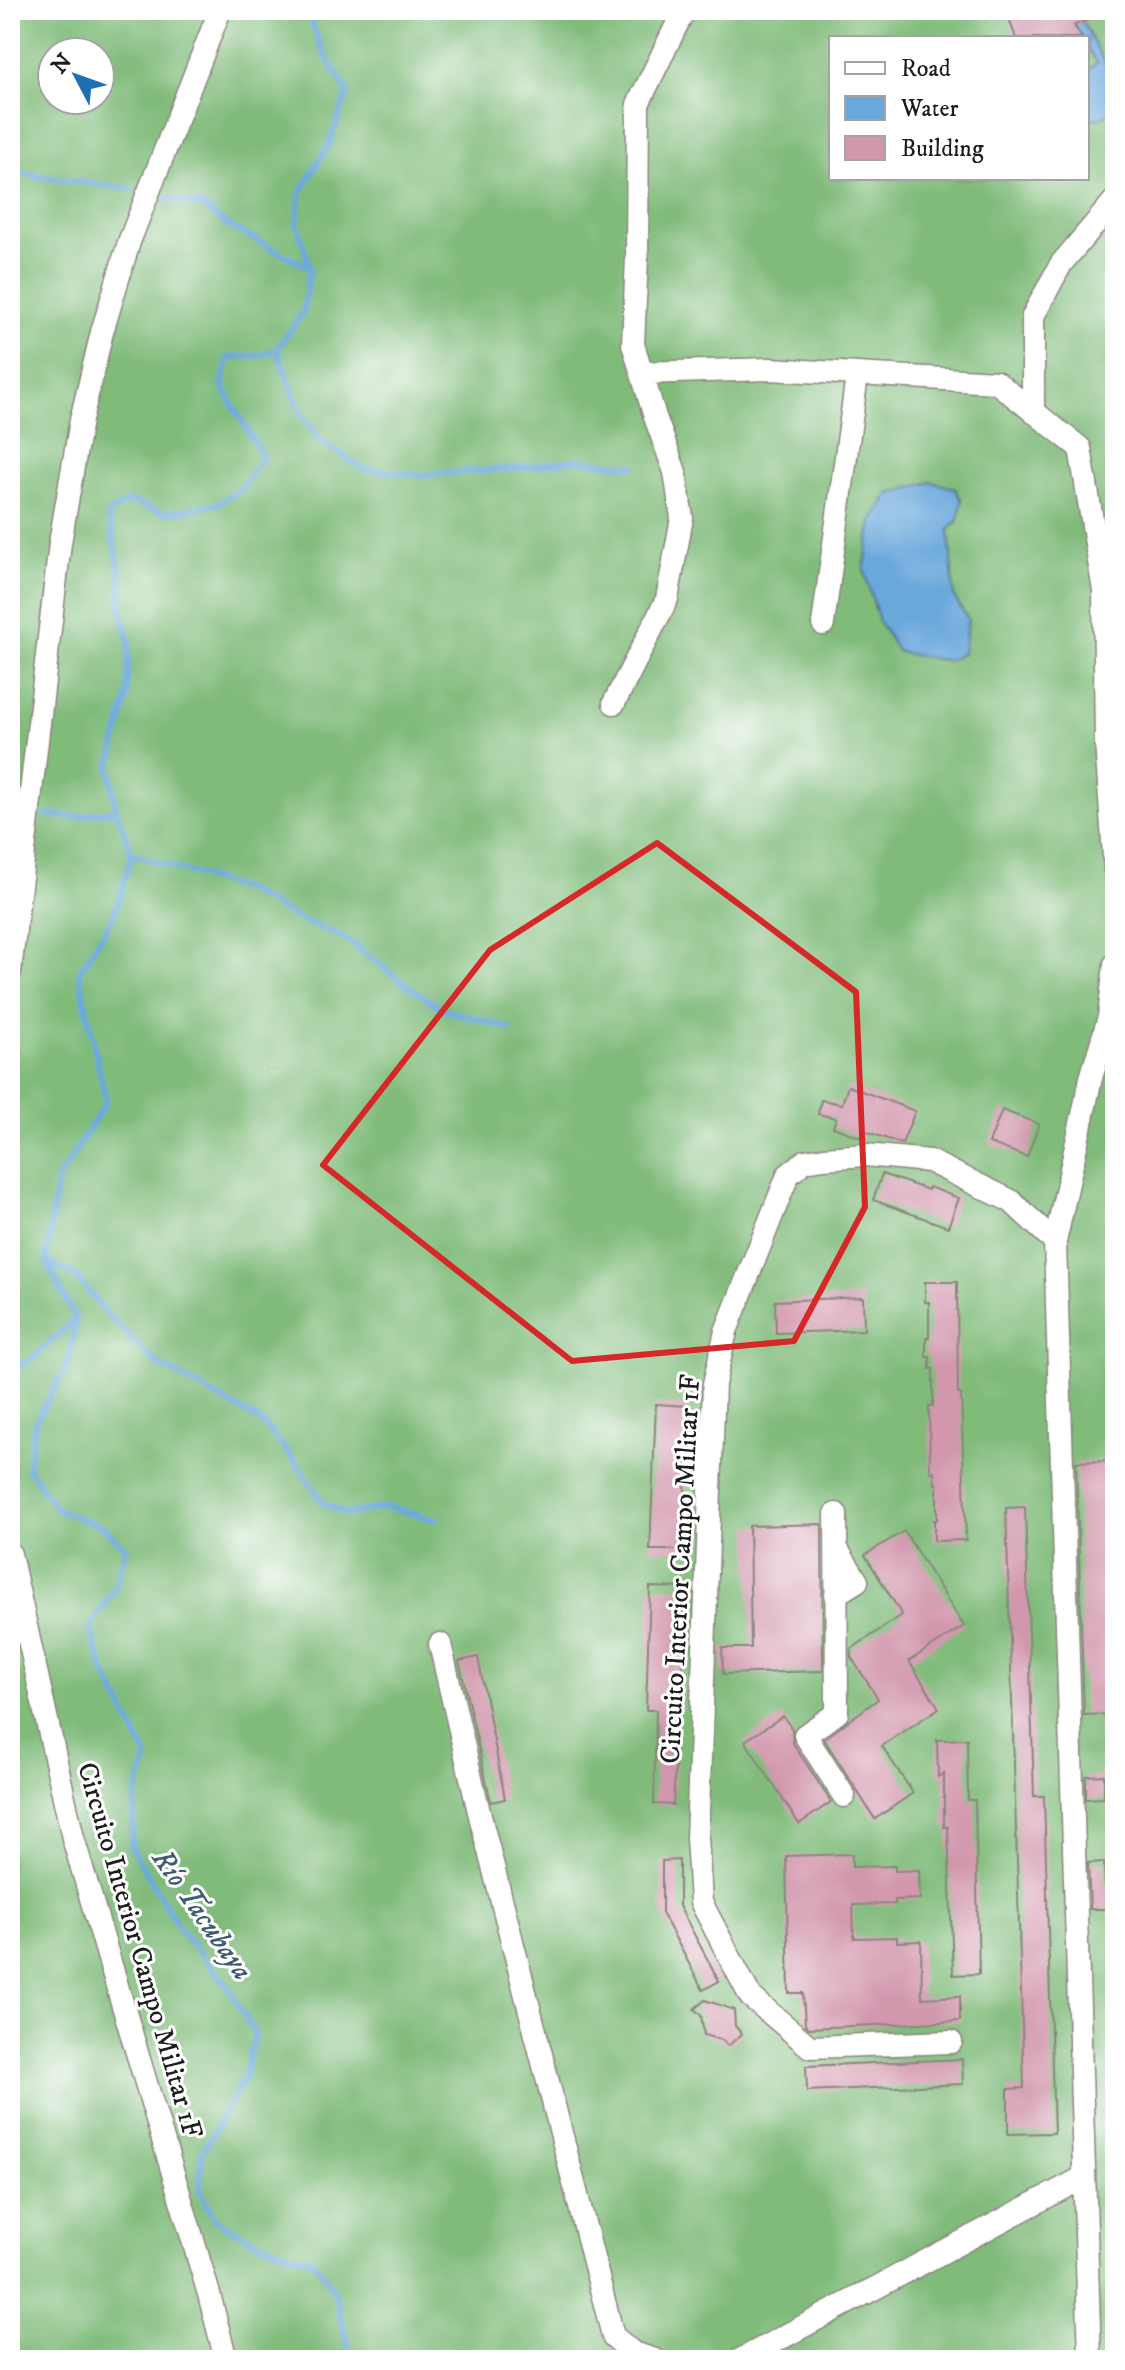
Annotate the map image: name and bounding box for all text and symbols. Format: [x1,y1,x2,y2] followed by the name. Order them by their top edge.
[36,36,116,116] north arrow
[829,36,1089,180] legend
[46,48,78,80] text: N
[901,54,951,84] text: Road
[900,94,958,124] text: Water
[901,134,984,164] text: Building
[653,1374,708,1765] street label: Circuito Interior Campo Militar 1F
[69,1758,210,2143] street label: Circuito Interior Campo Militar 1F
[143,1841,260,1988] water label: Río Tacubaya

